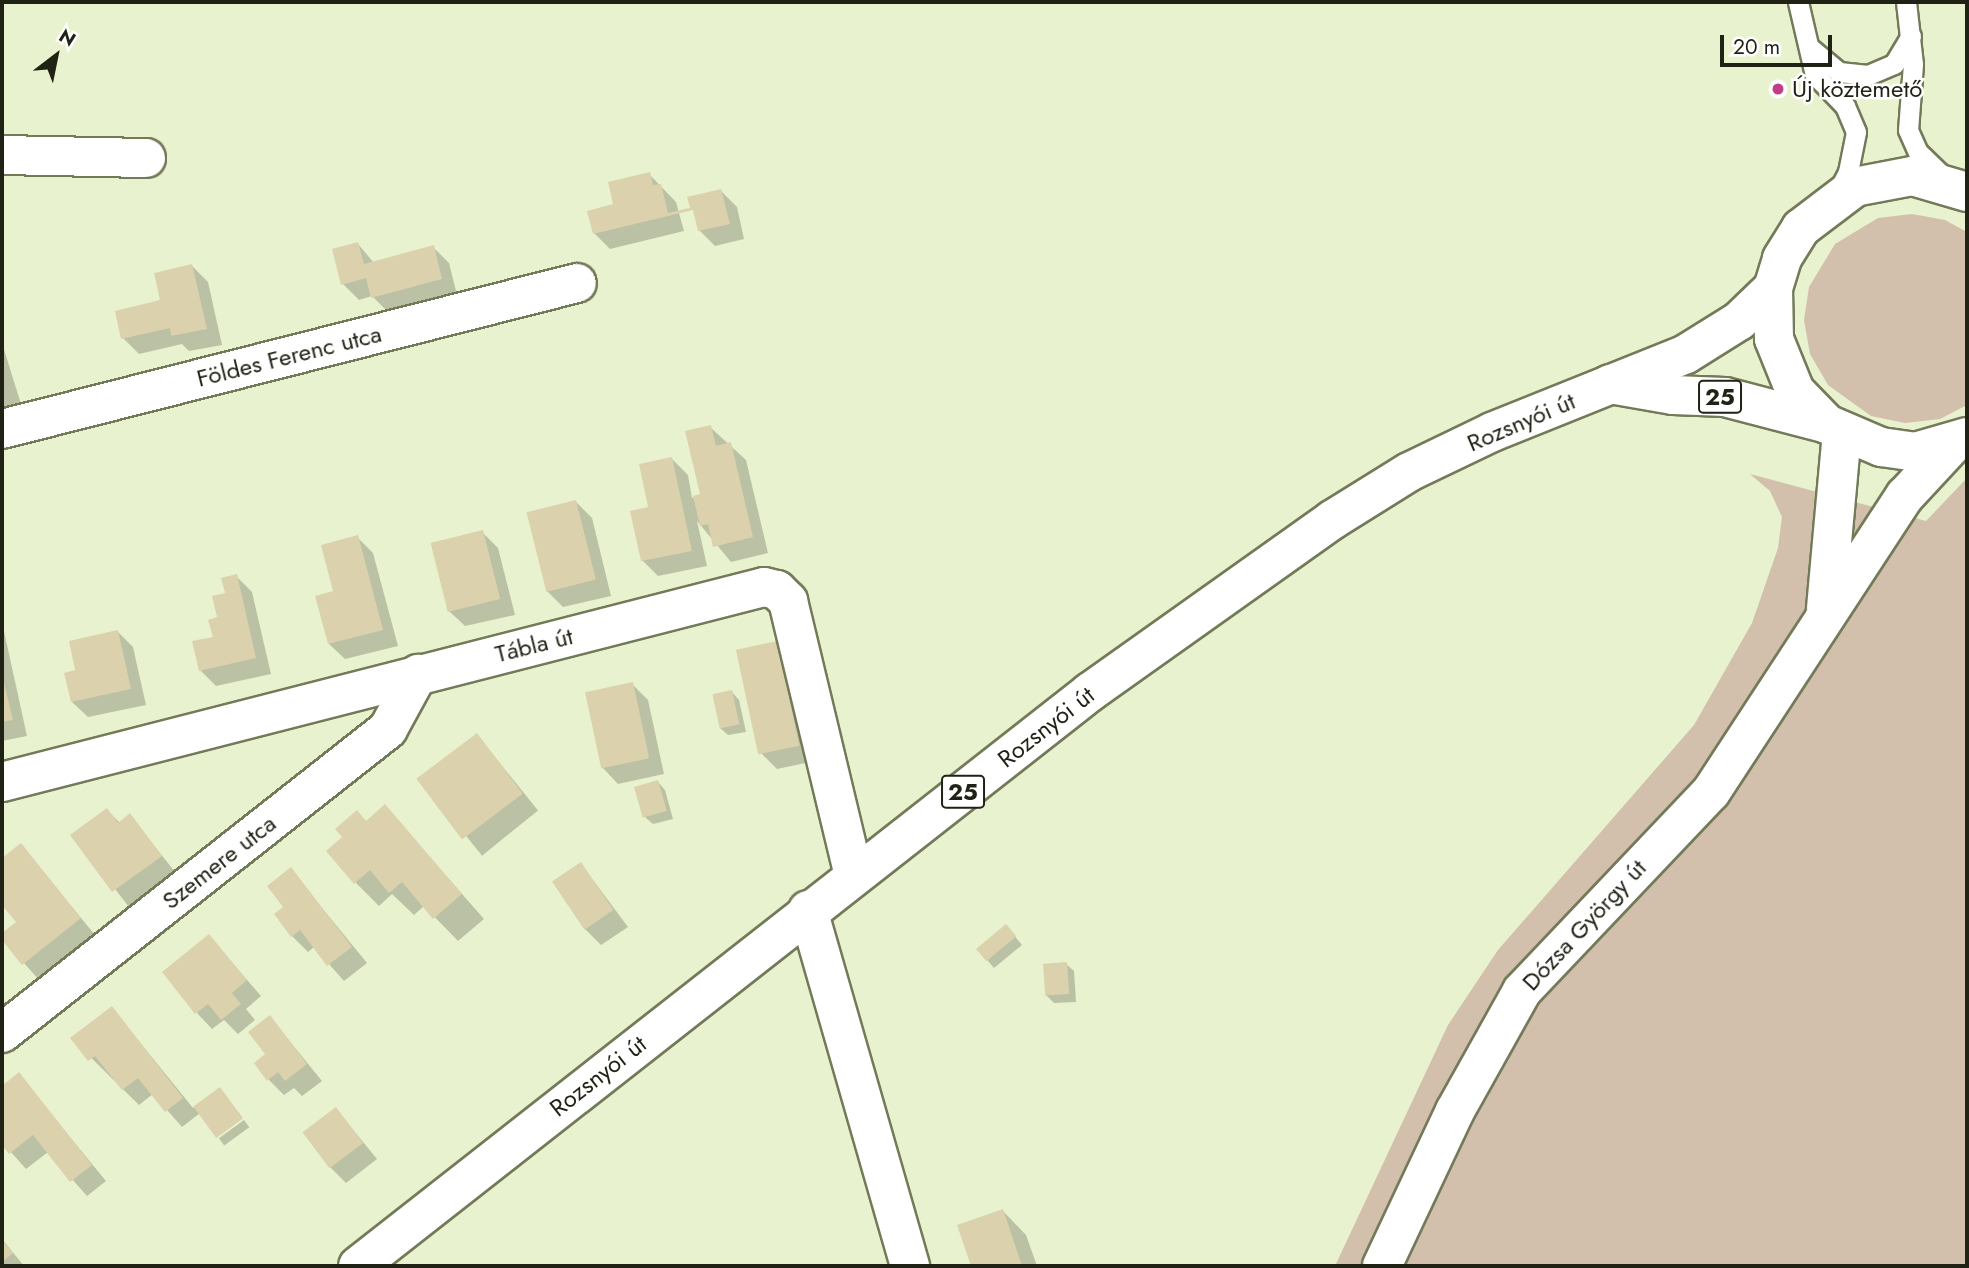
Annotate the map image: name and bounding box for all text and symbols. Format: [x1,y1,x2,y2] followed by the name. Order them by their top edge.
[21,21,91,91] north arrow
[1724,21,1836,65] scale bar
[54,22,81,53] text: N
[1733,32,1780,62] text: 20 m
[1792,75,1922,103] place label: Új köztemető
[1770,81,1786,97] marker: Új köztemető
[194,319,384,393] street label: Földes Ferenc utca
[1697,378,1743,416] road number: 25
[1463,386,1579,458] street label: Rozsnyói út
[492,621,576,669] street label: Tábla út
[992,680,1100,774] street label: Rozsnyói út
[940,772,986,812] road number: 25
[157,809,281,915] street label: Szemere utca
[1516,854,1652,996] street label: Dózsa György út
[544,1029,652,1123] street label: Rozsnyói út

